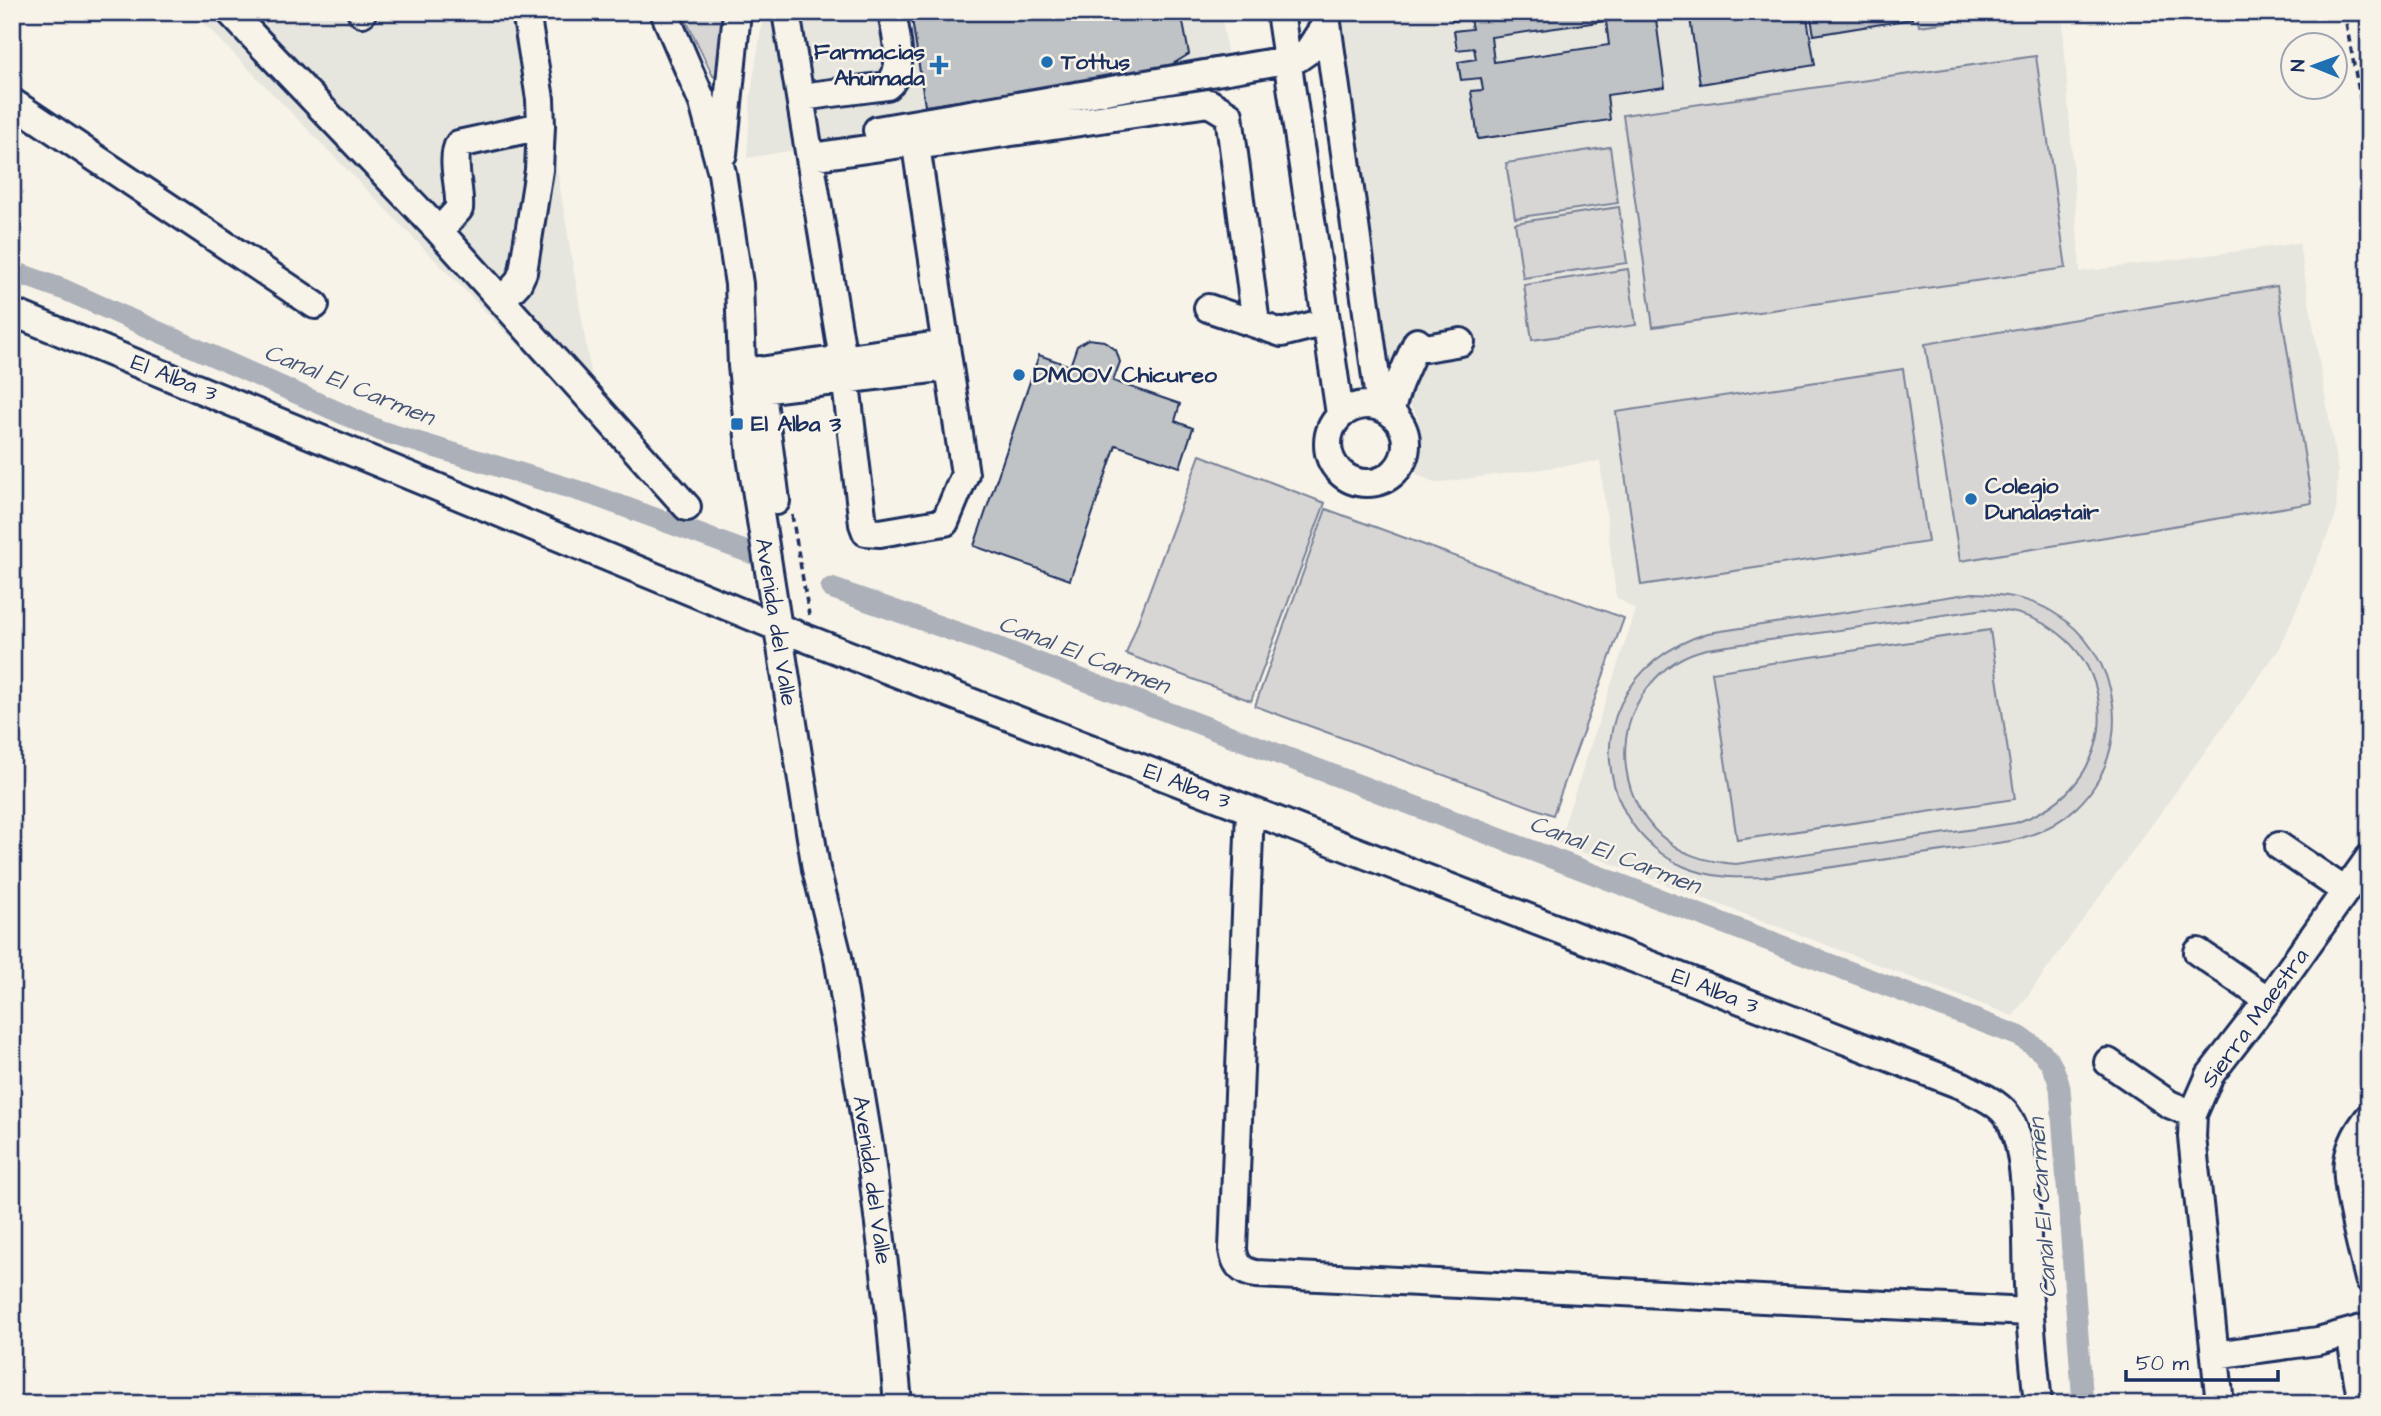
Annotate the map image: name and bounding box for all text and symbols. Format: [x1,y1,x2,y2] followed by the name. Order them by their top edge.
[2280,32,2350,102] north arrow
[814,36,925,94] place label: Farmacias Ahumada
[1060,46,1131,78] place label: Tottus
[1039,54,1055,70] marker: Tottus
[931,57,947,73] marker: Farmacias Ahumada
[2285,59,2312,72] text: N
[259,335,441,435] water label: Canal El Carmen
[126,346,222,410] street label: El Alba 3
[1033,359,1217,391] place label: DMOOV Chicureo
[1011,367,1027,383] marker: DMOOV Chicureo
[751,408,842,440] place label: El Alba 3
[729,416,745,432] marker: El Alba 3
[1985,470,2099,528] place label: Colegio Dunalastair
[1963,491,1979,507] marker: Colegio Dunalastair
[747,536,805,708] street label: Avenida del Valle
[994,607,1176,704] water label: Canal El Carmen
[1139,755,1235,817] street label: El Alba 3
[1525,807,1707,904] water label: Canal El Carmen
[2193,941,2317,1094] street label: Sierra Maestra
[1667,960,1763,1022] street label: El Alba 3
[844,1094,900,1266] street label: Avenida del Valle
[2020,1115,2066,1299] water label: Canal El Carmen
[2126,1339,2278,1383] scale bar
[2136,1349,2190,1378] text: 50 m

